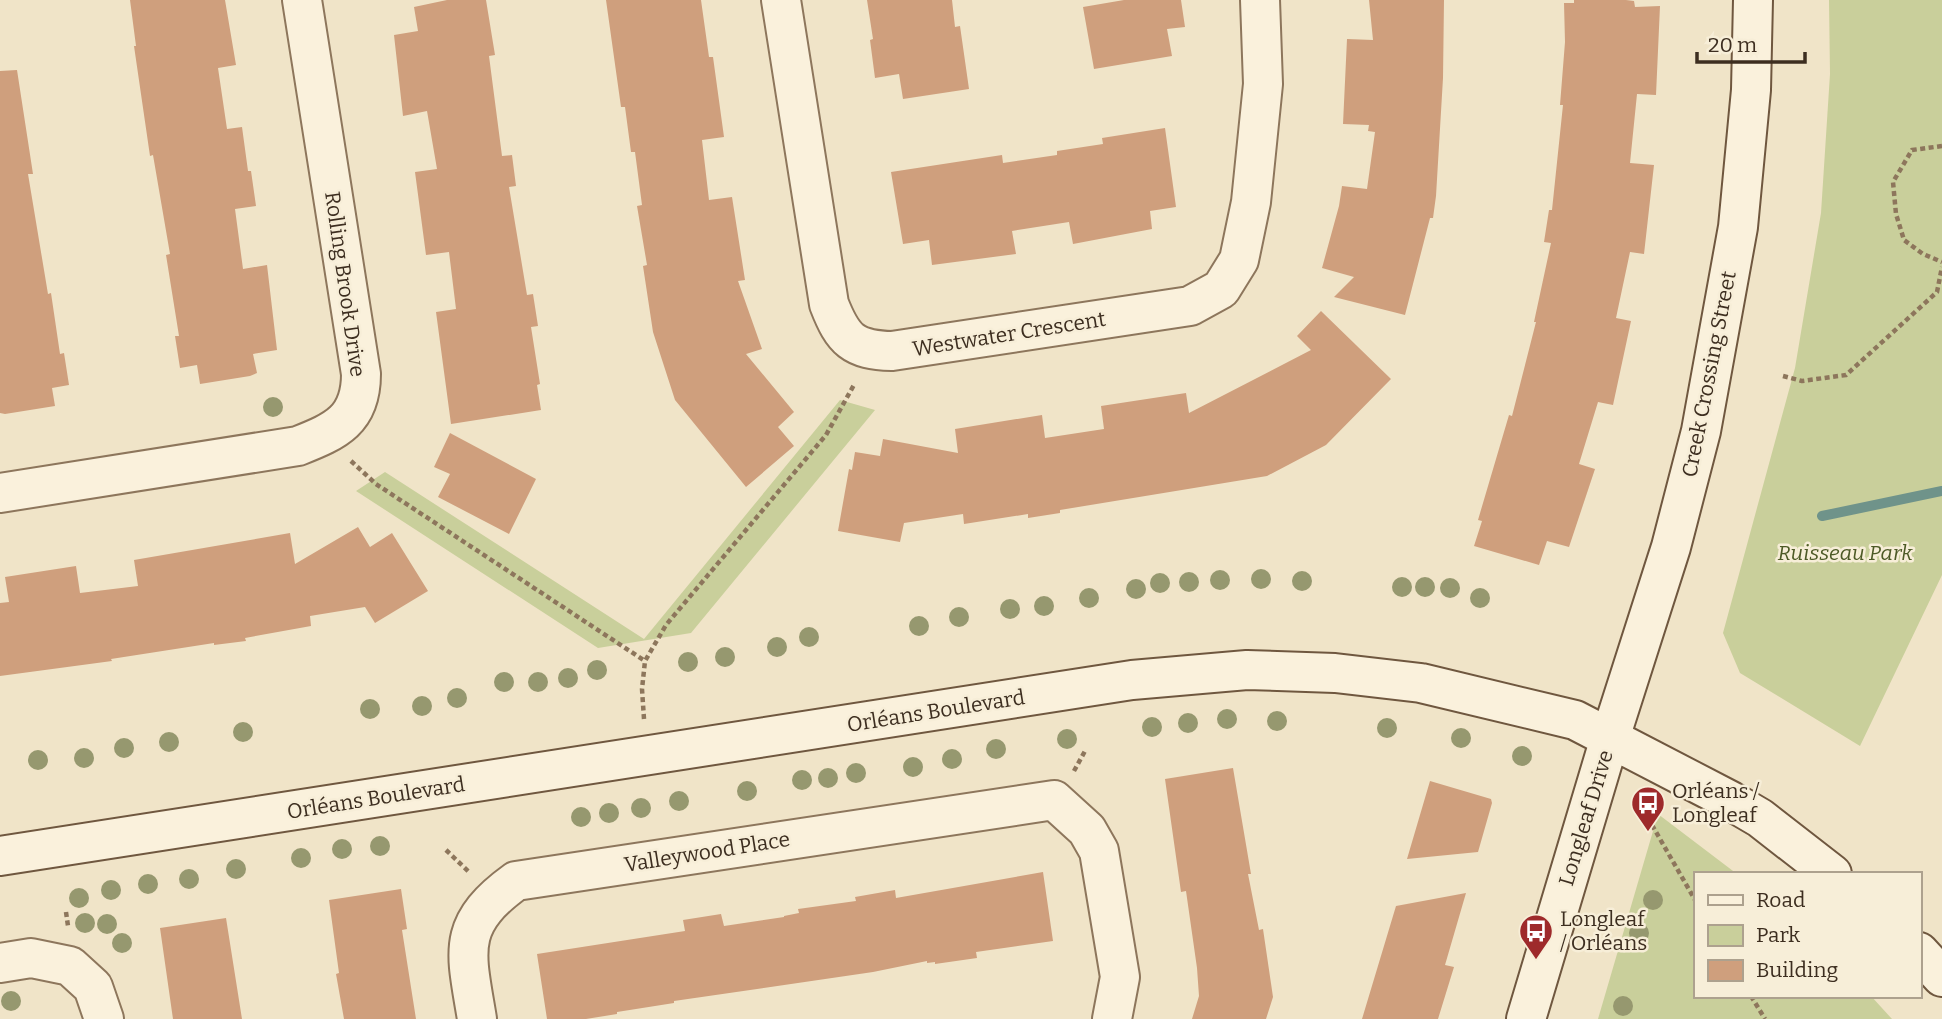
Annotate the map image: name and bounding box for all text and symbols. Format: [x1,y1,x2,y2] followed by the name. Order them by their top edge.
[1697,21,1806,65] scale bar
[1708,32,1757,58] text: 20 m
[319,190,371,378] street label: Rolling Brook Drive
[1676,268,1742,479] street label: Creek Crossing Street
[911,306,1108,362] street label: Westwater Crescent
[1777,540,1913,566] park label: Ruisseau Park
[845,684,1027,738] street label: Orléans Boulevard
[1553,747,1619,889] street label: Longleaf Drive
[285,771,467,825] street label: Orléans Boulevard
[1672,778,1760,828] place label: Orléans / Longleaf
[1629,784,1667,833] bus stop icon: Orléans / Longleaf
[622,826,792,878] street label: Valleywood Place
[1694,872,1921,998] legend
[1756,887,1805,913] text: Road
[1560,906,1647,956] place label: Longleaf / Orléans
[1517,912,1555,961] bus stop icon: Longleaf / Orléans
[1756,922,1800,948] text: Park
[1756,957,1839,983] text: Building

